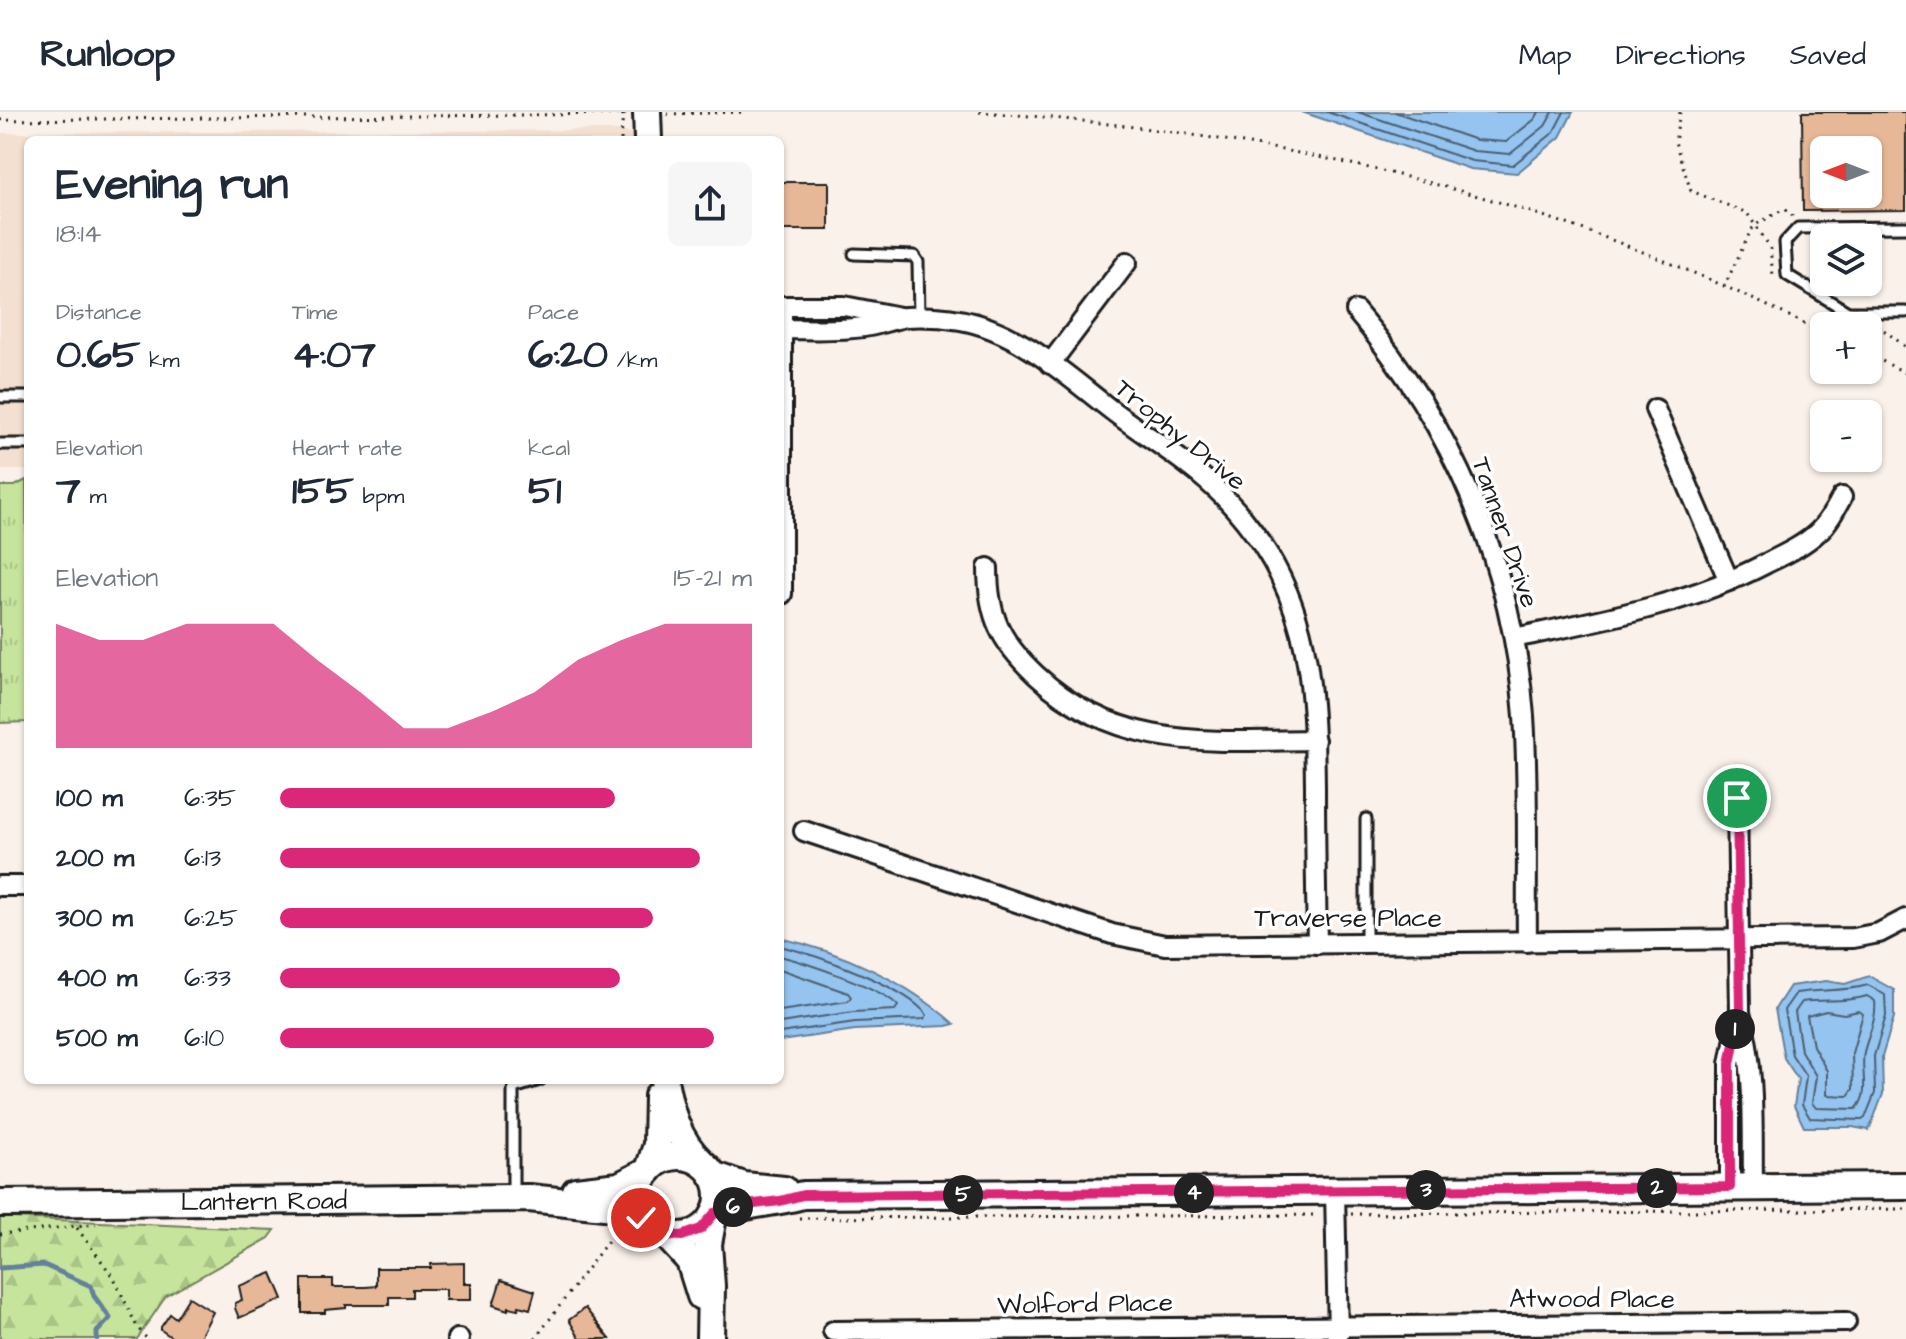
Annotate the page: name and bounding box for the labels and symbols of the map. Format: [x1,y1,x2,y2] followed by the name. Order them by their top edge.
[1810,136,1882,208] north arrow
[1106,370,1254,501] street label: Trophy Drive
[1462,452,1548,612] street label: Tanner Drive
[1703,764,1771,832] pin
[1254,900,1442,936] street label: Traverse Place
[1715,1009,1755,1049] pin: 1
[1637,1168,1677,1208] pin: 2
[1406,1170,1446,1210] pin: 3
[1174,1173,1214,1213] pin: 4
[943,1175,983,1215] pin: 5
[181,1183,347,1220] street label: Lantern Road
[607,1184,675,1252] pin
[713,1187,753,1227] pin: 6
[1509,1281,1675,1317] street label: Atwood Place
[997,1284,1173,1324] street label: Wolford Place

